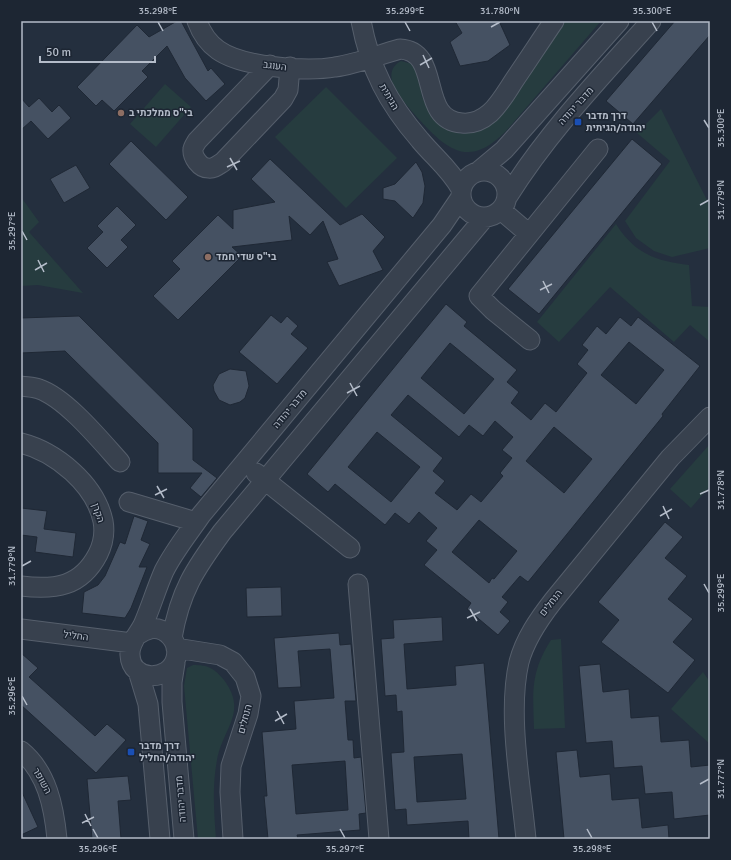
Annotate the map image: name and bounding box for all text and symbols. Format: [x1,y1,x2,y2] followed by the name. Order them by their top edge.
[139,5,178,17] text: 35.298°E
[386,5,425,17] text: 35.299°E
[480,5,520,17] text: 31.780°N
[633,5,672,17] text: 35.300°E
[40,38,155,64] scale bar
[46,45,71,60] text: 50 m
[262,59,288,73] street label: העוגב
[377,82,401,112] street label: הגיתית
[556,85,596,127] street label: מדבר יהודה
[129,107,193,119] place label: בי"ס ממלכתי ב
[116,108,126,118] marker: בי"ס ממלכתי ב
[715,108,727,148] text: 35.300°E
[586,110,645,134] place label: דרך מדבר יהודה/הגיתית
[573,117,583,127] marker: דרך מדבר יהודה/הגיתית
[715,180,727,220] text: 31.779°N
[6,211,18,251] text: 35.297°E
[216,251,277,263] place label: בי"ס שדי חמד
[203,252,213,262] marker: בי"ס שדי חמד
[270,387,310,431] street label: מדבר יהודה
[715,470,727,510] text: 31.778°N
[89,502,107,524] street label: הקרן
[6,546,18,586] text: 31.779°N
[715,573,727,613] text: 35.299°E
[537,587,565,619] street label: הנחלים
[63,629,89,644] street label: החליל
[6,676,18,716] text: 35.296°E
[235,703,255,735] street label: הנחלים
[139,740,195,764] place label: דרך מדבר יהודה/החליל
[126,747,136,757] marker: דרך מדבר יהודה/החליל
[715,759,727,799] text: 31.777°N
[30,766,54,796] street label: השופר
[173,775,189,823] street label: מדבר יהודה
[79,843,118,855] text: 35.296°E
[326,843,365,855] text: 35.297°E
[573,843,612,855] text: 35.298°E

